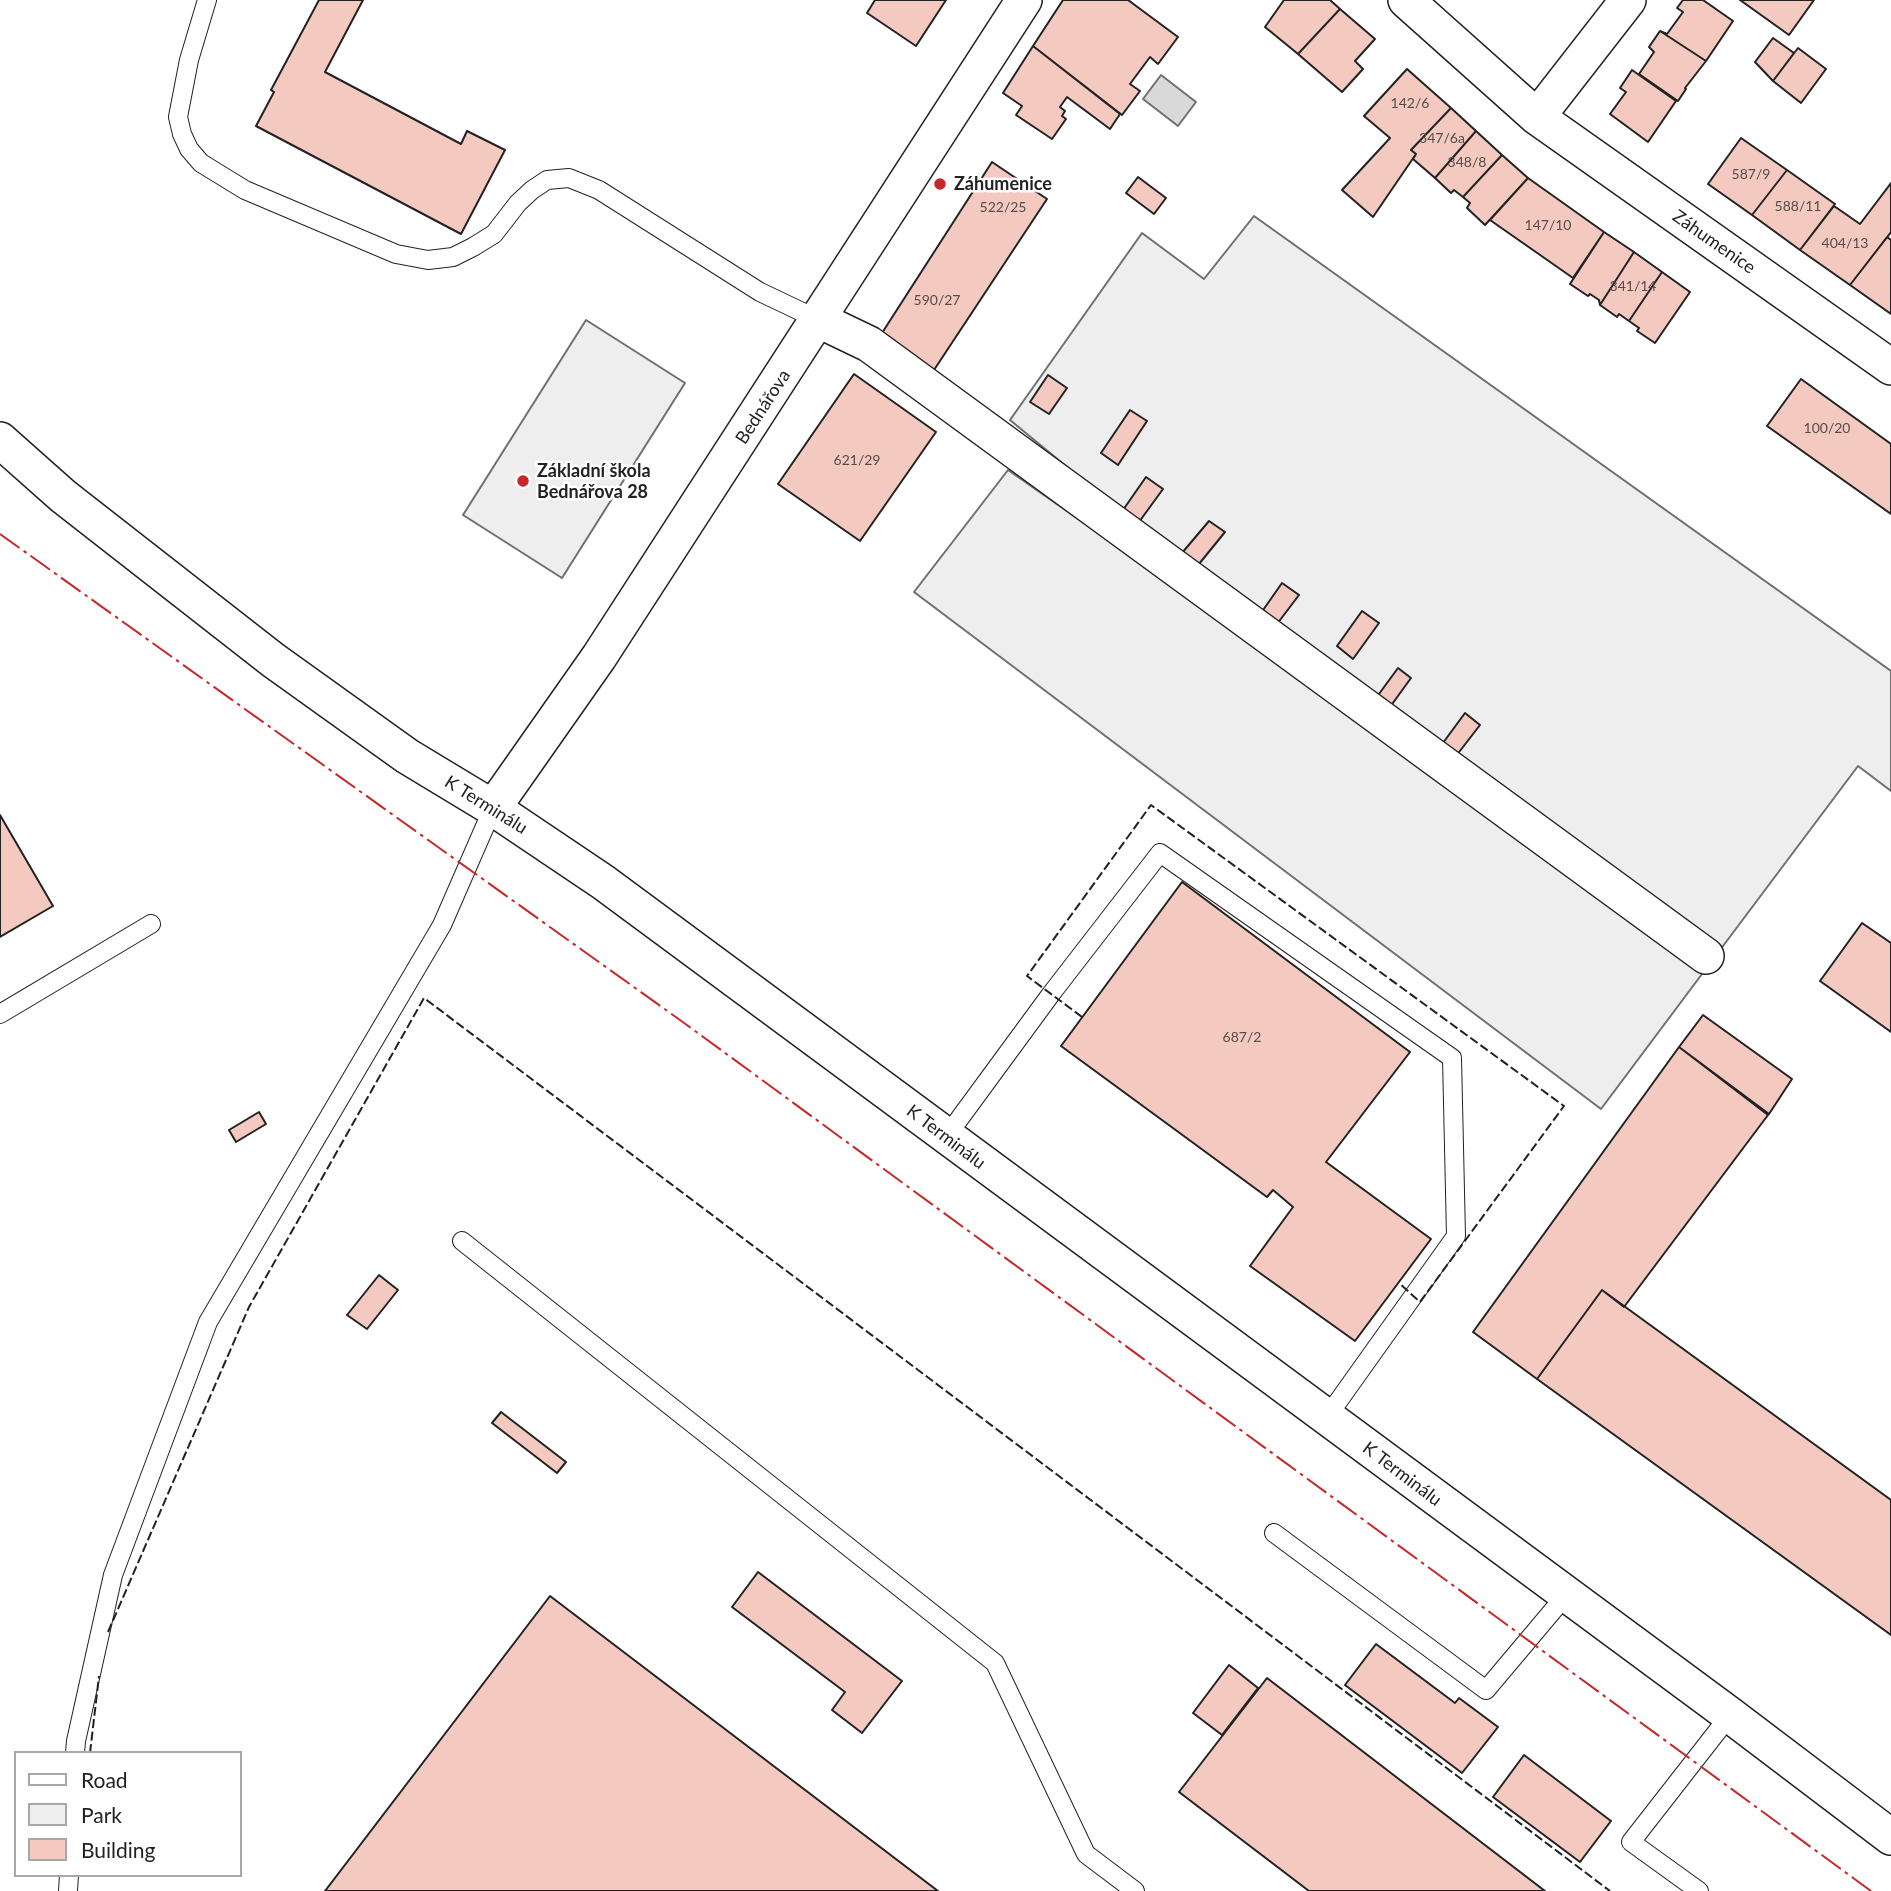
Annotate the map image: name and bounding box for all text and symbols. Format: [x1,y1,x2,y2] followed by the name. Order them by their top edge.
[1391,95,1429,111] house number: 142/6
[1419,130,1465,146] house number: 347/6a
[1448,154,1486,170] house number: 348/8
[1732,166,1770,182] house number: 587/9
[954,173,1052,195] place label: Záhumenice
[932,176,948,192] marker: Záhumenice
[1775,198,1821,214] house number: 588/11
[980,199,1026,215] house number: 522/25
[1668,206,1760,278] street label: Záhumenice
[1525,217,1571,233] house number: 147/10
[1822,235,1868,251] house number: 404/13
[1610,278,1656,294] house number: 341/14
[914,292,960,308] house number: 590/27
[731,366,795,448] street label: Bednářova
[1804,420,1850,436] house number: 100/20
[834,452,880,468] house number: 621/29
[537,460,651,503] place label: Základní škola Bednářova 28
[515,473,531,489] marker: Základní škola Bednářova 28
[441,771,531,839] street label: K Terminálu
[1223,1029,1261,1045] house number: 687/2
[902,1100,990,1174] street label: K Terminálu
[1358,1437,1446,1511] street label: K Terminálu
[14,1751,242,1877] legend
[81,1767,128,1792] text: Road
[81,1802,122,1827] text: Park
[81,1837,156,1862] text: Building

